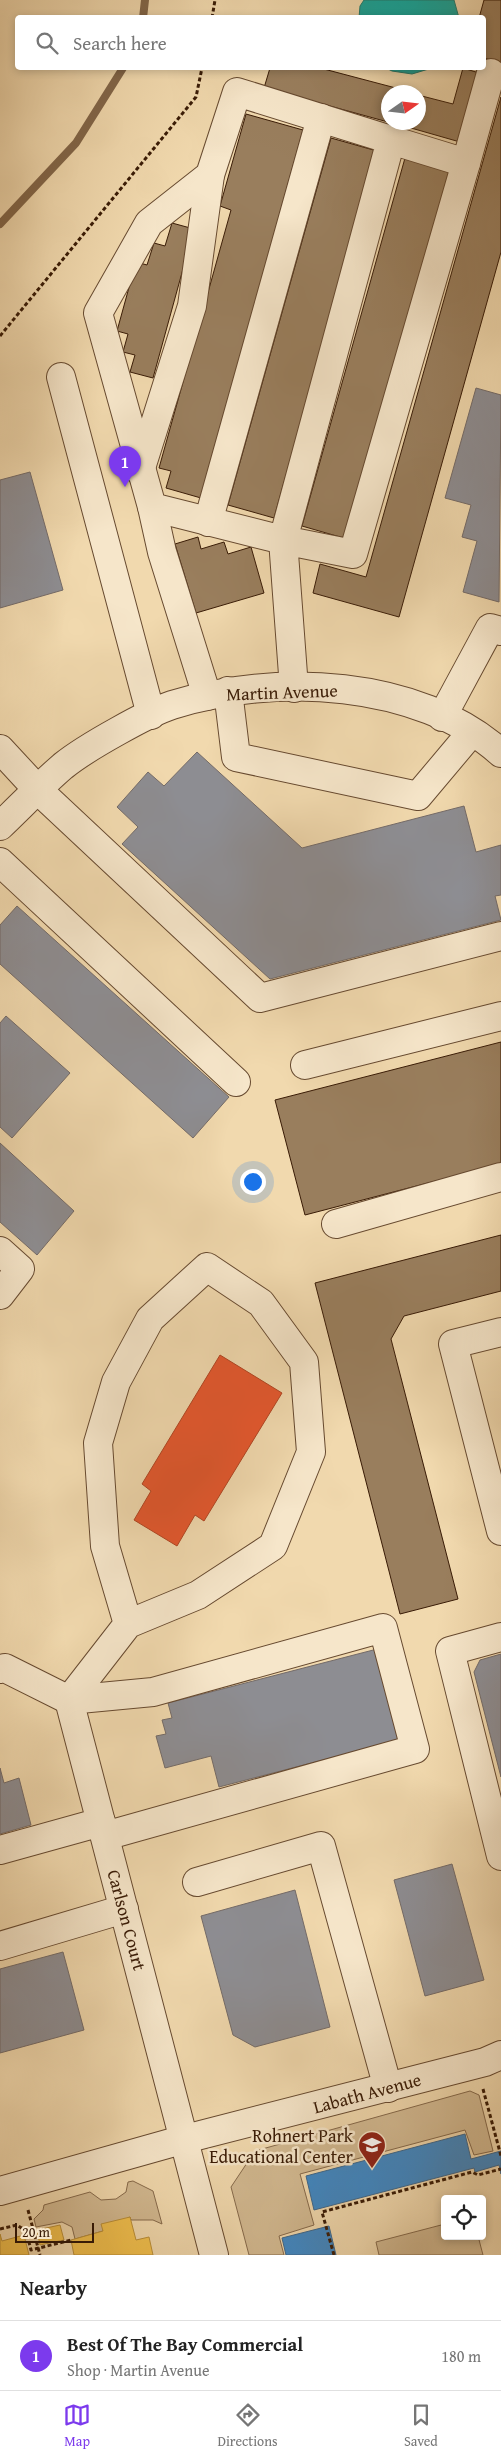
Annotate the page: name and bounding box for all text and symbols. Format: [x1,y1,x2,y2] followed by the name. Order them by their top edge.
[15,15,486,70] search box
[33,29,61,57] icon: search
[73,29,167,57] text: Search here
[381,85,426,130] north arrow
[109,446,141,487] pin: 1
[226,677,338,707] street label: Martin Avenue
[240,1169,266,1195] your location
[101,1866,154,1974] street label: Carlson Court
[310,2066,424,2120] street label: Labath Avenue
[209,2122,354,2170] place label: Rohnert Park Educational Center
[357,2130,387,2169] school or university icon: Rohnert Park Educational Center
[441,2195,486,2240] map controls
[441,2195,486,2240] button: locate
[15,2220,94,2243] scale bar
[22,2222,50,2242] text: 20 m
[20,2272,87,2303] text: Nearby
[67,2330,303,2358] text: Best Of The Bay Commercial
[32,2344,40,2368] text: 1
[441,2344,481,2368] text: 180 m
[67,2358,209,2382] text: Shop · Martin Avenue
[63,2401,91,2451] tab: Map
[217,2401,278,2451] tab: Directions
[404,2401,438,2451] tab: Saved

